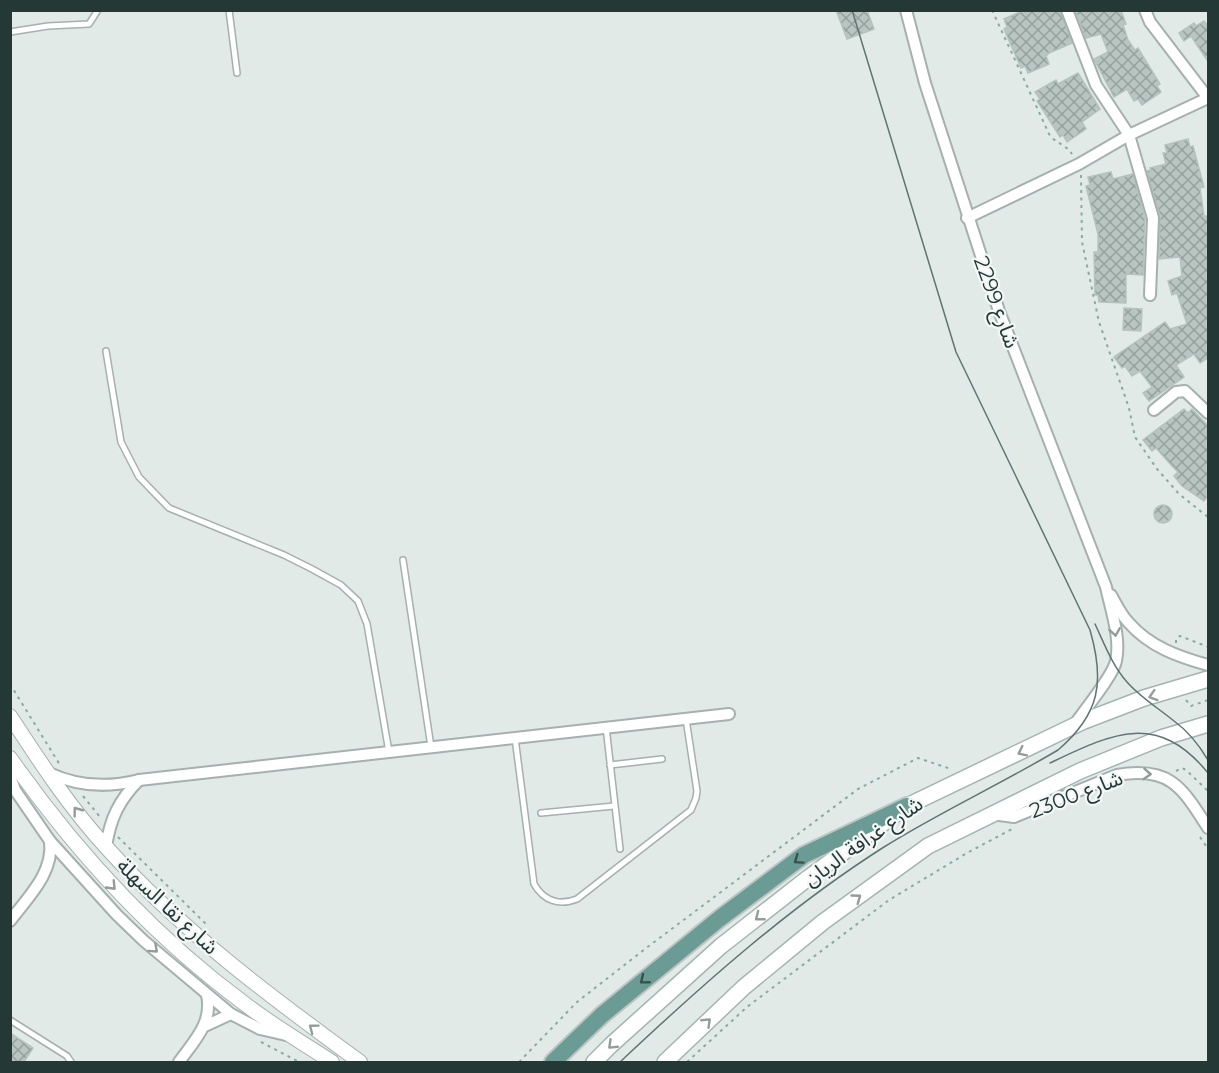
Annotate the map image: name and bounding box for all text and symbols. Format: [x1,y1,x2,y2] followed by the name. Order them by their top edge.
[966,253,1025,352] street label: شارع 2299
[1108,627,1120,636] one-way arrow
[1148,689,1159,701] one-way arrow
[1017,744,1028,756] one-way arrow
[1026,765,1127,826] street label: شارع 2300
[1142,767,1151,780] one-way arrow
[799,791,929,894] street label: شارع غرافة الريان
[73,807,84,818] one-way arrow
[110,853,224,962] street label: شارع نقا السهلة
[793,853,804,864] one-way arrow
[105,879,116,890] one-way arrow
[850,894,861,905] one-way arrow
[754,909,765,920] one-way arrow
[147,942,157,953] one-way arrow
[640,973,651,984] one-way arrow
[701,1018,711,1029] one-way arrow
[308,1024,319,1035] one-way arrow
[608,1037,619,1048] one-way arrow

